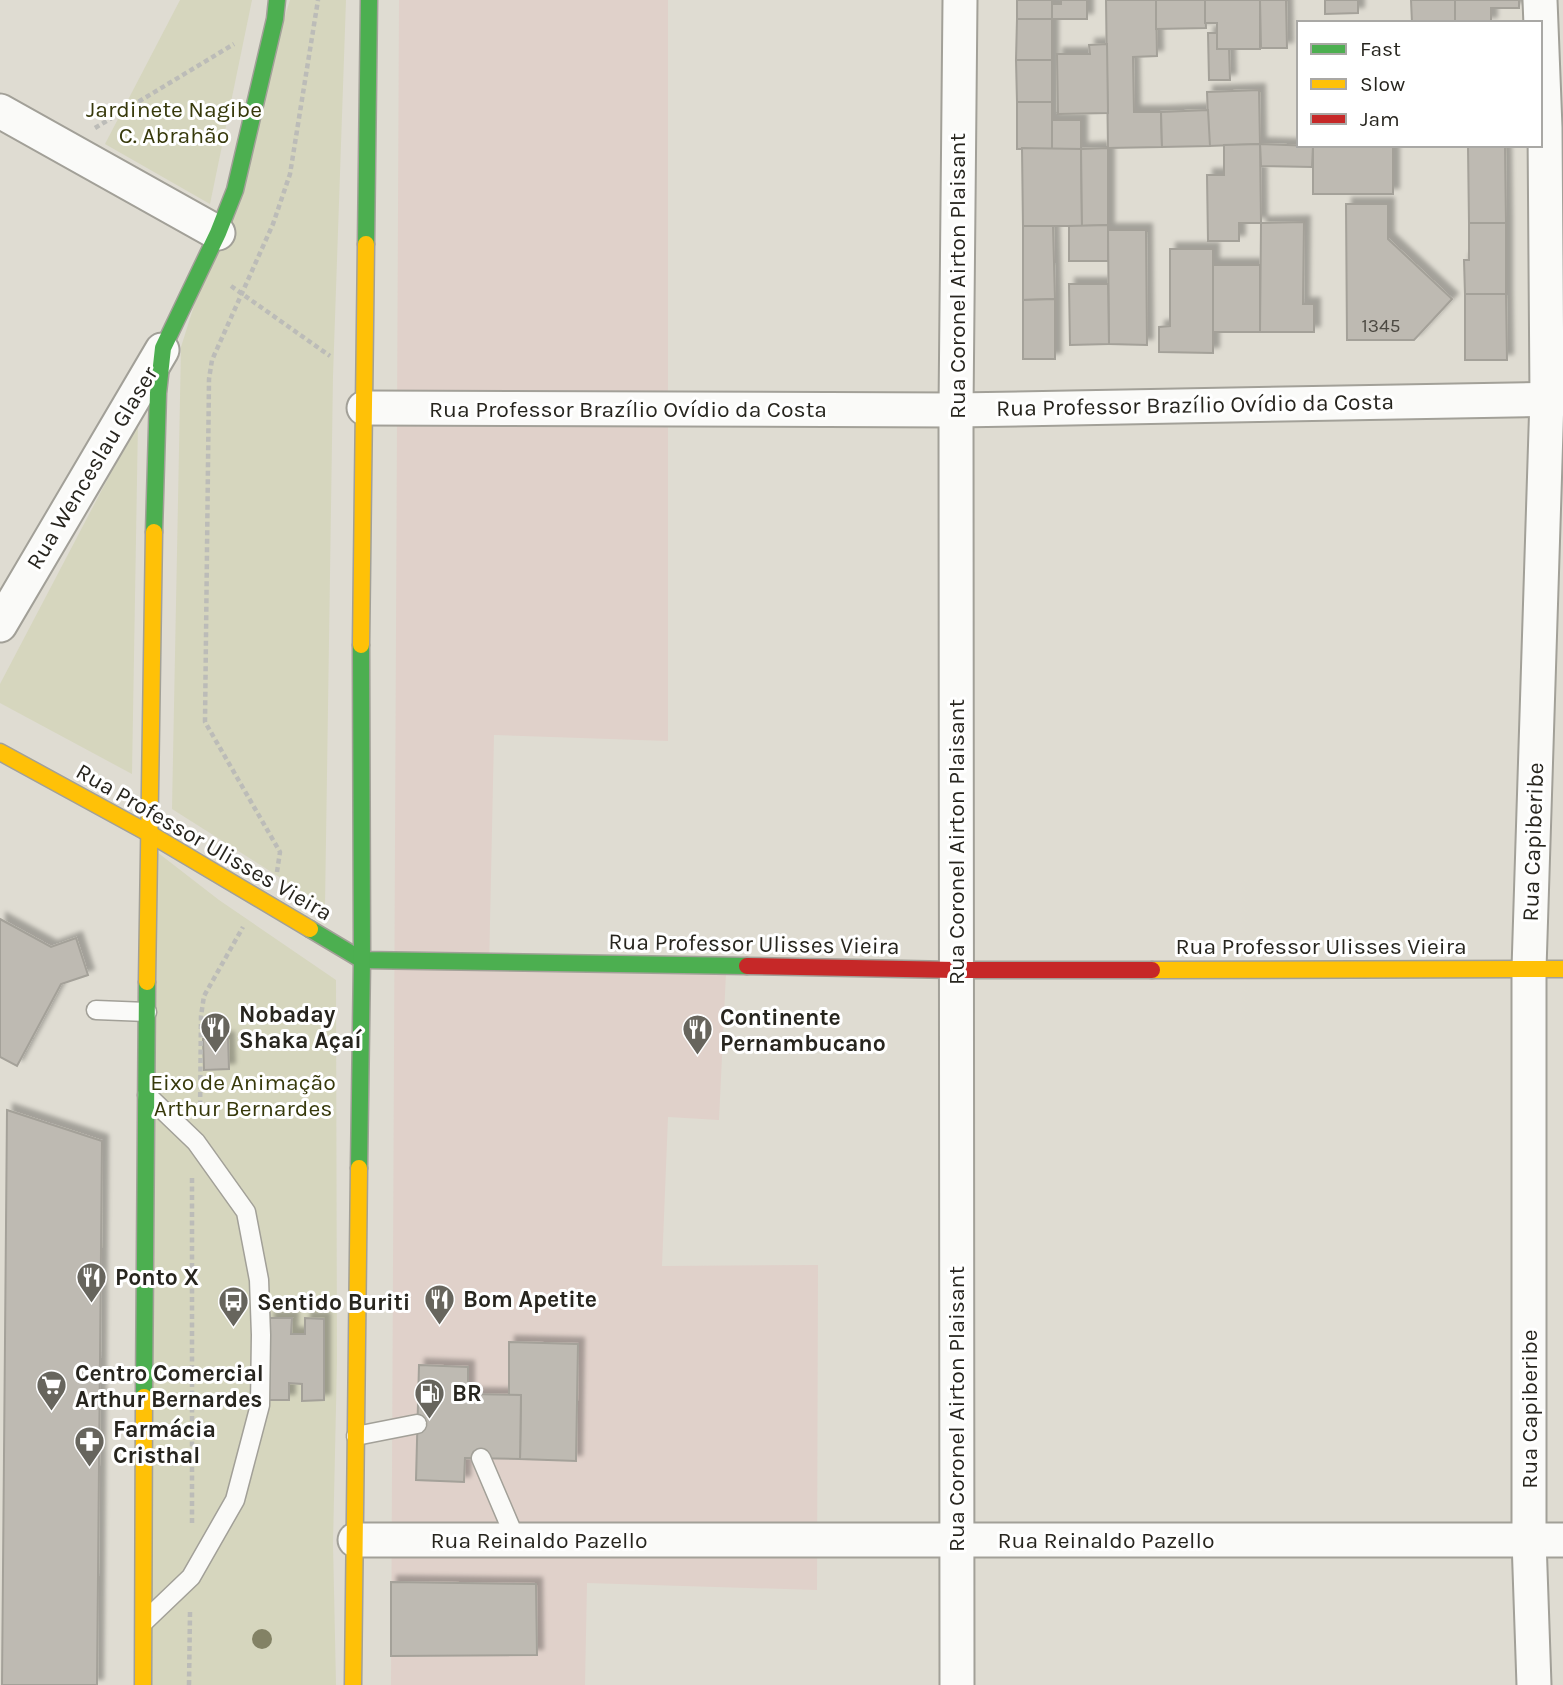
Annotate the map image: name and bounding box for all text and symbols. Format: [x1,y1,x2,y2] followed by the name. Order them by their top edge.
[1297,21,1542,147] legend
[1360,37,1401,61] text: Fast
[1360,72,1405,96] text: Slow
[86,96,262,149] park label: Jardinete Nagibe C. Abrahão
[1360,107,1400,131] text: Jam
[944,133,971,419] street label: Rua Coronel Airton Plaisant
[1362,315,1400,337] house number: 1345
[21,361,164,574] street label: Rua Wenceslau Glaser
[996,388,1394,422] street label: Rua Professor Brazílio Ovídio da Costa
[429,396,827,423] street label: Rua Professor Brazílio Ovídio da Costa
[943,699,970,985] street label: Rua Coronel Airton Plaisant
[71,757,337,927] street label: Rua Professor Ulisses Vieira
[1517,762,1549,922] street label: Rua Capiberibe
[608,928,900,960] street label: Rua Professor Ulisses Vieira
[1175,933,1467,960] street label: Rua Professor Ulisses Vieira
[239,1001,362,1054] place label: Nobaday Shaka Açaí
[720,1004,886,1057] place label: Continente Pernambucano
[199,1010,233,1054] restaurant icon: Nobaday Shaka Açaí
[680,1013,714,1057] restaurant icon: Continente Pernambucano
[150,1069,336,1122] park label: Eixo de Animação Arthur Bernardes
[75,1260,109,1304] restaurant icon: Ponto X
[115,1264,199,1291] place label: Ponto X
[943,1266,970,1552] street label: Rua Coronel Airton Plaisant
[423,1282,457,1326] restaurant icon: Bom Apetite
[217,1285,251,1329] bus stop icon: Sentido Buriti
[463,1286,597,1313] place label: Bom Apetite
[257,1289,410,1316] place label: Sentido Buriti
[1516,1329,1543,1489] street label: Rua Capiberibe
[75,1360,264,1413] place label: Centro Comercial Arthur Bernardes
[35,1369,69,1413] supermarket icon: Centro Comercial Arthur Bernardes
[412,1376,446,1420] fuel station icon: BR
[452,1380,482,1407] place label: BR
[113,1416,216,1469] place label: Farmácia Cristhal
[73,1425,107,1469] pharmacy icon: Farmácia Cristhal
[430,1527,648,1554] street label: Rua Reinaldo Pazello
[997,1527,1215,1554] street label: Rua Reinaldo Pazello

